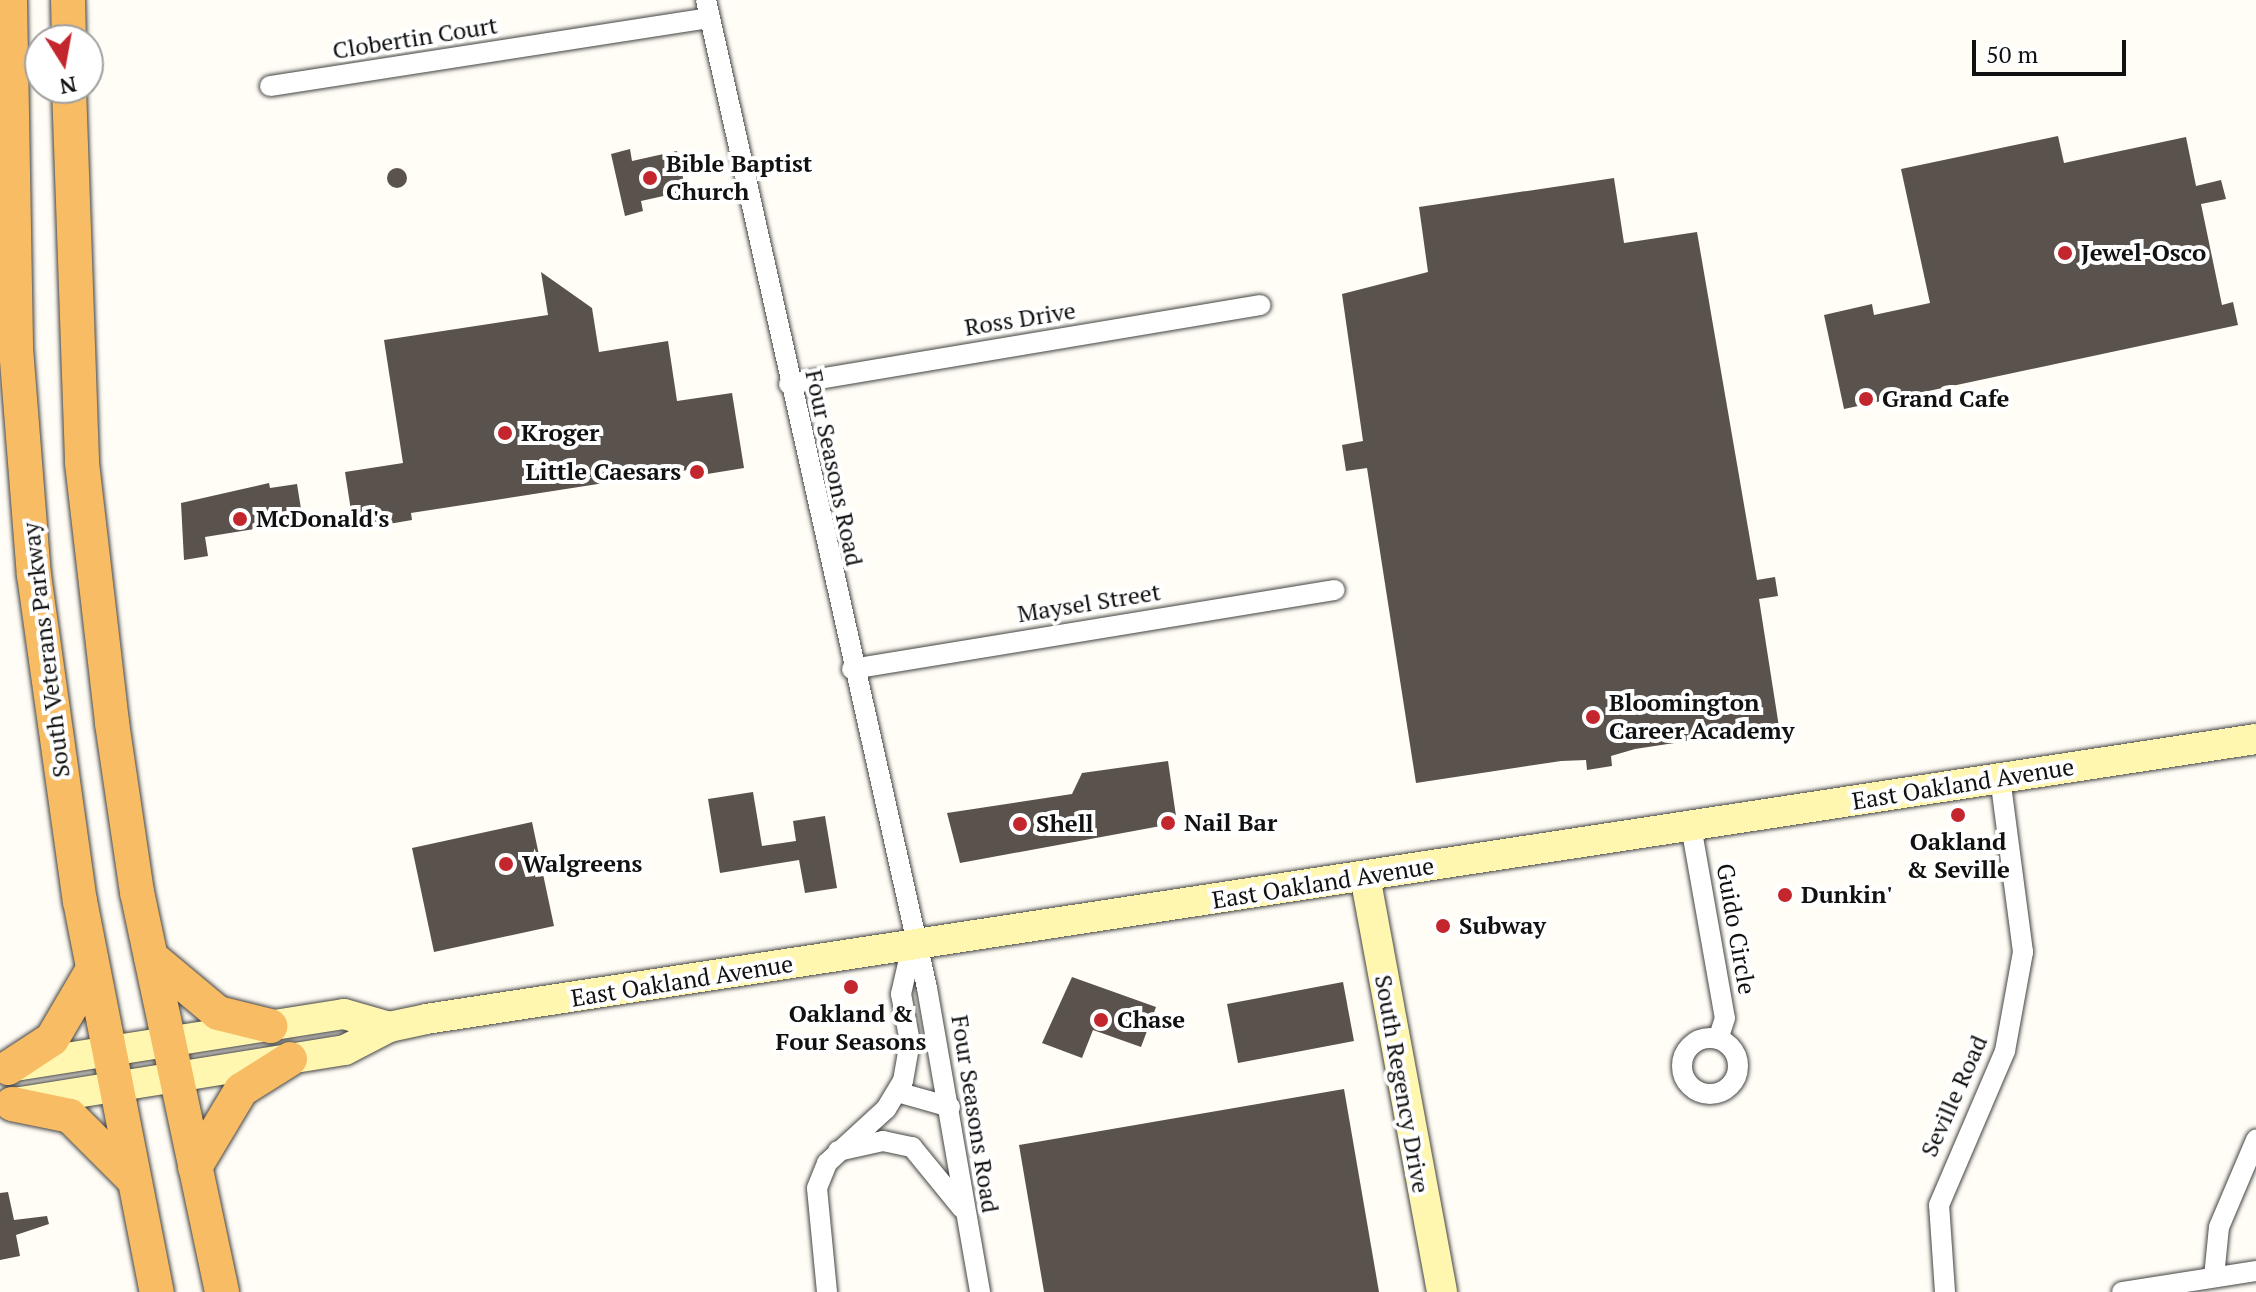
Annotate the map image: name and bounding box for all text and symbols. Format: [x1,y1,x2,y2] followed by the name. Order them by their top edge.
[330,11,500,65] street label: Clobertin Court
[24,24,104,104] north arrow
[1976,24,2130,74] scale bar
[1986,38,2038,70] text: 50 m
[57,70,79,102] text: N
[666,150,812,206] place label: Bible Baptist Church
[641,169,659,187] marker: Bible Baptist Church
[2081,239,2206,267] place label: Jewel-Osco
[2056,244,2074,262] marker: Jewel-Osco
[962,296,1078,342] street label: Ross Drive
[799,367,869,569] street label: Four Seasons Road
[1882,385,2010,413] place label: Grand Cafe
[1857,390,1875,408] marker: Grand Cafe
[521,419,599,447] place label: Kroger
[496,424,514,442] marker: Kroger
[525,458,681,486] place label: Little Caesars
[688,463,706,481] marker: Little Caesars
[256,505,389,533] place label: McDonald's
[231,510,249,528] marker: McDonald's
[16,520,76,780] street label: South Veterans Parkway
[1015,577,1163,629] street label: Maysel Street
[1609,689,1795,745] place label: Bloomington Career Academy
[1584,708,1602,726] marker: Bloomington Career Academy
[1850,752,2076,816] street label: East Oakland Avenue
[1949,806,1967,824] marker: Oakland & Seville
[1184,809,1277,837] place label: Nail Bar
[1036,810,1094,838] place label: Shell
[1159,814,1177,832] marker: Nail Bar
[1011,815,1029,833] marker: Shell
[1906,828,2010,884] place label: Oakland & Seville
[522,850,642,878] place label: Walgreens
[1210,851,1436,915] street label: East Oakland Avenue
[497,855,515,873] marker: Walgreens
[1710,861,1762,997] street label: Guido Circle
[1801,881,1892,909] place label: Dunkin'
[1776,886,1794,904] marker: Dunkin'
[1459,912,1546,940] place label: Subway
[1434,917,1452,935] marker: Subway
[569,949,795,1013] street label: East Oakland Avenue
[1369,973,1435,1195] street label: South Regency Drive
[842,978,860,996] marker: Oakland & Four Seasons
[776,1000,926,1056] place label: Oakland & Four Seasons
[1117,1006,1185,1034] place label: Chase
[1092,1011,1110,1029] marker: Chase
[945,1013,1005,1215] street label: Four Seasons Road
[1914,1031,1994,1161] street label: Seville Road

